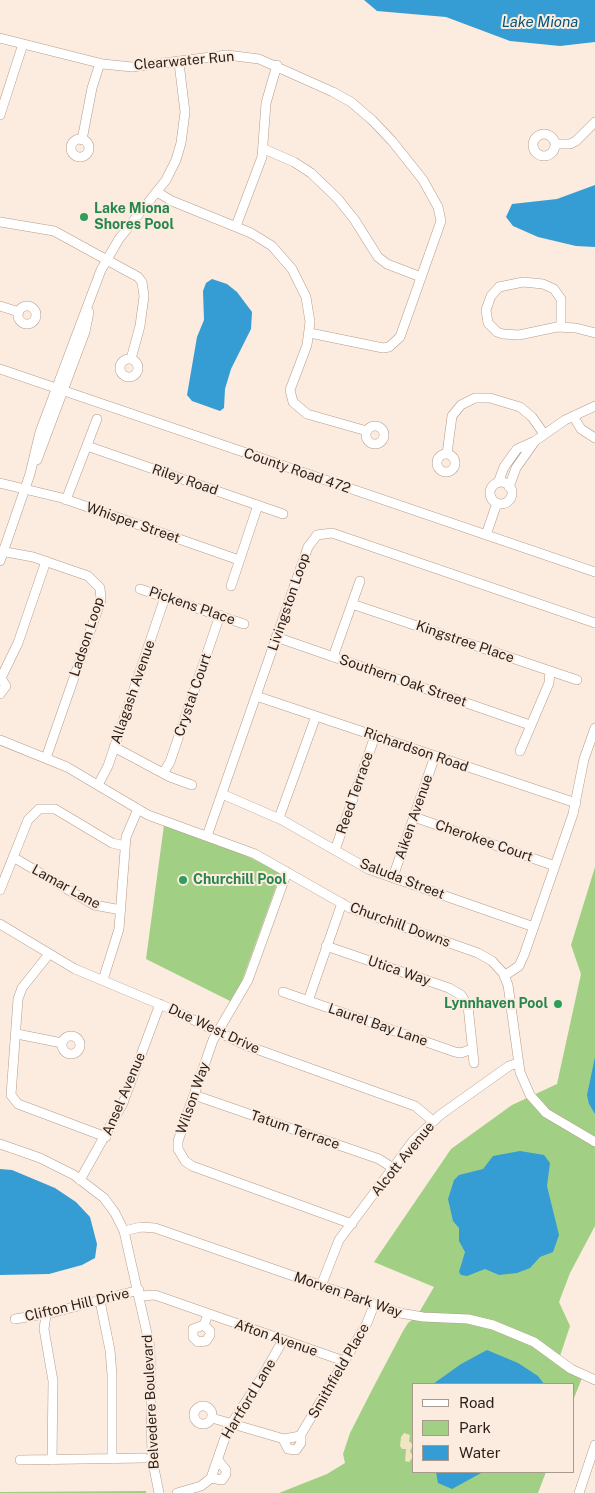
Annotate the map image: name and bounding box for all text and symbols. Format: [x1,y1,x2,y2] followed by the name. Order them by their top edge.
[502,13,578,31] water label: Lake Miona
[133,48,235,74] street label: Clearwater Run
[94,201,174,233] place label: Lake Miona Shores Pool
[78,211,90,223] marker: Lake Miona Shores Pool
[241,445,353,497] street label: County Road 472
[150,461,220,499] street label: Riley Road
[84,499,182,547] street label: Whisper Street
[264,551,314,653] street label: Livingston Loop
[147,583,237,629] street label: Pickens Place
[66,595,108,679] street label: Ladson Loop
[414,617,516,667] street label: Kingstree Place
[107,638,159,746] street label: Allagash Avenue
[171,651,215,739] street label: Crystal Court
[337,651,469,711] street label: Southern Oak Street
[361,724,471,776] street label: Richardson Road
[333,750,377,836] street label: Reed Terrace
[392,772,436,862] street label: Aiken Avenue
[433,816,535,866] street label: Cherokee Court
[357,855,447,903] street label: Saluda Street
[29,861,103,913] street label: Lamar Lane
[193,872,287,888] place label: Churchill Pool
[177,874,189,886] marker: Churchill Pool
[347,899,453,951] street label: Churchill Downs
[365,952,433,990] street label: Utica Way
[444,996,548,1012] place label: Lynnhaven Pool
[552,998,564,1010] marker: Lynnhaven Pool
[166,1000,262,1058] street label: Due West Drive
[326,1000,430,1050] street label: Laurel Bay Lane
[99,1050,149,1138] street label: Ansel Avenue
[173,1060,213,1136] street label: Wilson Way
[248,1107,342,1153] street label: Tatum Terrace
[368,1118,438,1200] street label: Alcott Avenue
[292,1269,404,1321] street label: Morven Park Way
[23,1285,131,1325] street label: Clifton Hill Drive
[232,1316,320,1360] street label: Afton Avenue
[305,1320,373,1422] street label: Smithfield Place
[139,1334,163,1470] street label: Belvedere Boulevard
[218,1356,280,1442] street label: Hartford Lane
[412,1383,575,1473] legend
[459,1394,495,1411] text: Road
[459,1419,491,1436] text: Park
[459,1444,501,1461] text: Water

